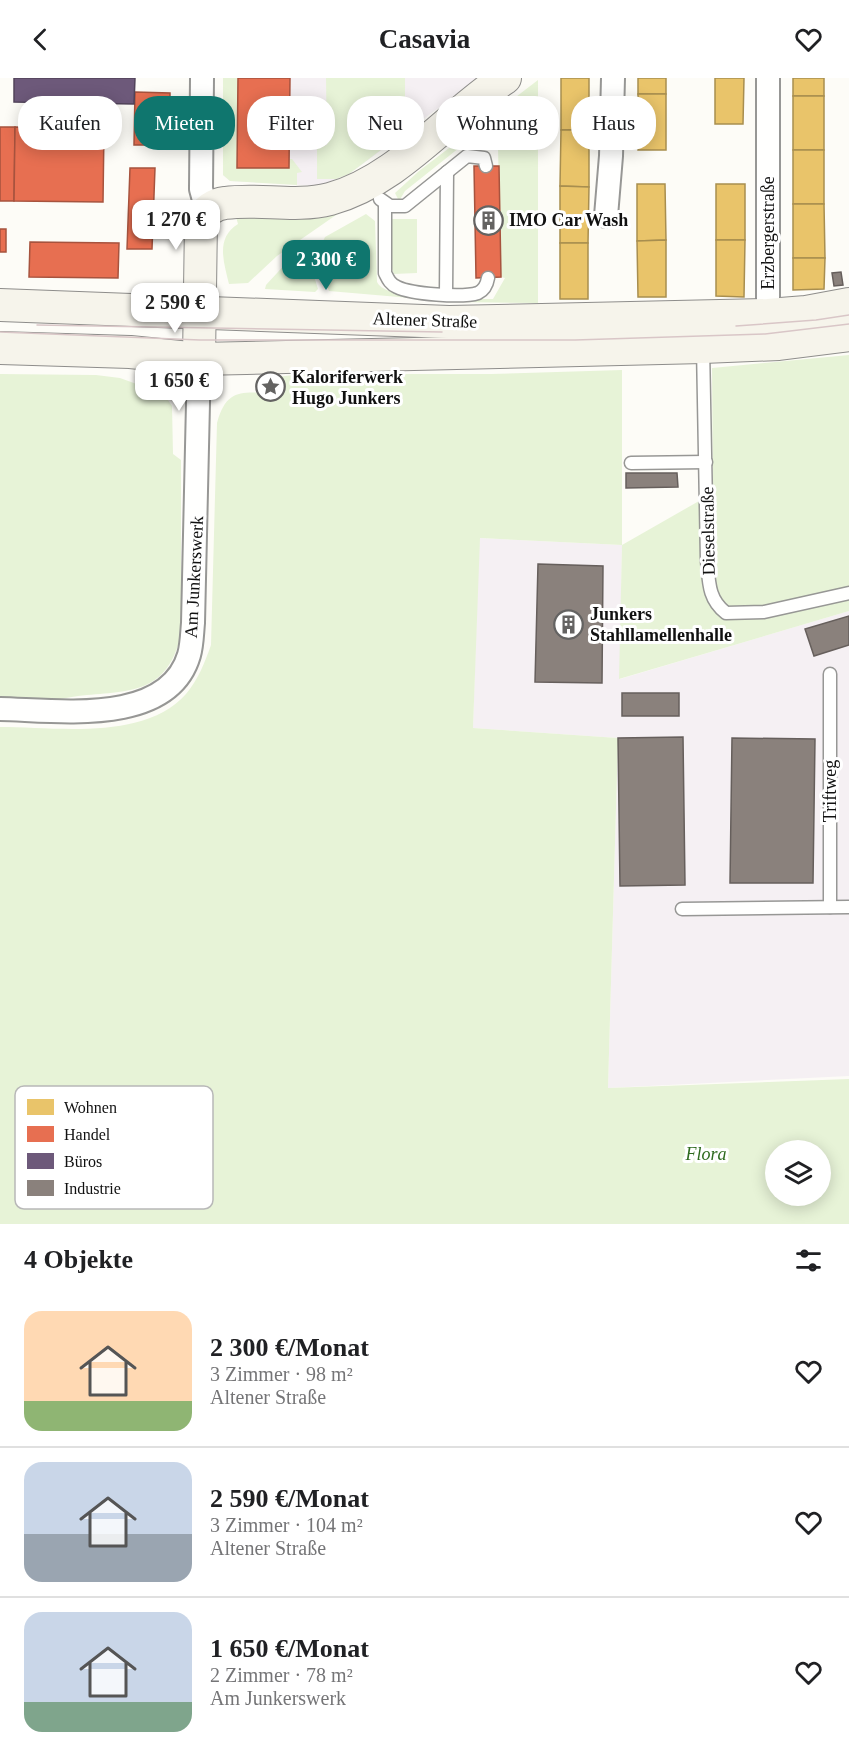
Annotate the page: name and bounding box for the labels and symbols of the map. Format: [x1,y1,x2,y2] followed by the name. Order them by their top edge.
[758,176,778,290] street label: Erzbergerstraße
[121,200,231,251] pin: 1 270 €
[472,204,504,236] building icon: IMO Car Wash
[509,210,628,230] place label: IMO Car Wash
[271,240,381,291] pin: 2 300 €
[120,283,230,334] pin: 2 590 €
[372,308,478,332] street label: Altener Straße
[124,361,234,412] pin: 1 650 €
[292,367,403,408] place label: Kaloriferwerk Hugo Junkers
[255,371,287,403] place icon: Kaloriferwerk Hugo Junkers
[697,486,719,576] street label: Dieselstraße
[181,515,207,639] street label: Am Junkerswerk
[590,604,732,645] place label: Junkers Stahllamellenhalle
[553,608,585,640] building icon: Junkers Stahllamellenhalle
[820,760,840,822] street label: Triftweg
[15,1086,213,1209] legend
[64,1099,117,1116] text: Wohnen
[64,1126,111,1143] text: Handel
[684,1144,727,1164] park label: Flora
[64,1153,102,1170] text: Büros
[64,1180,121,1197] text: Industrie

